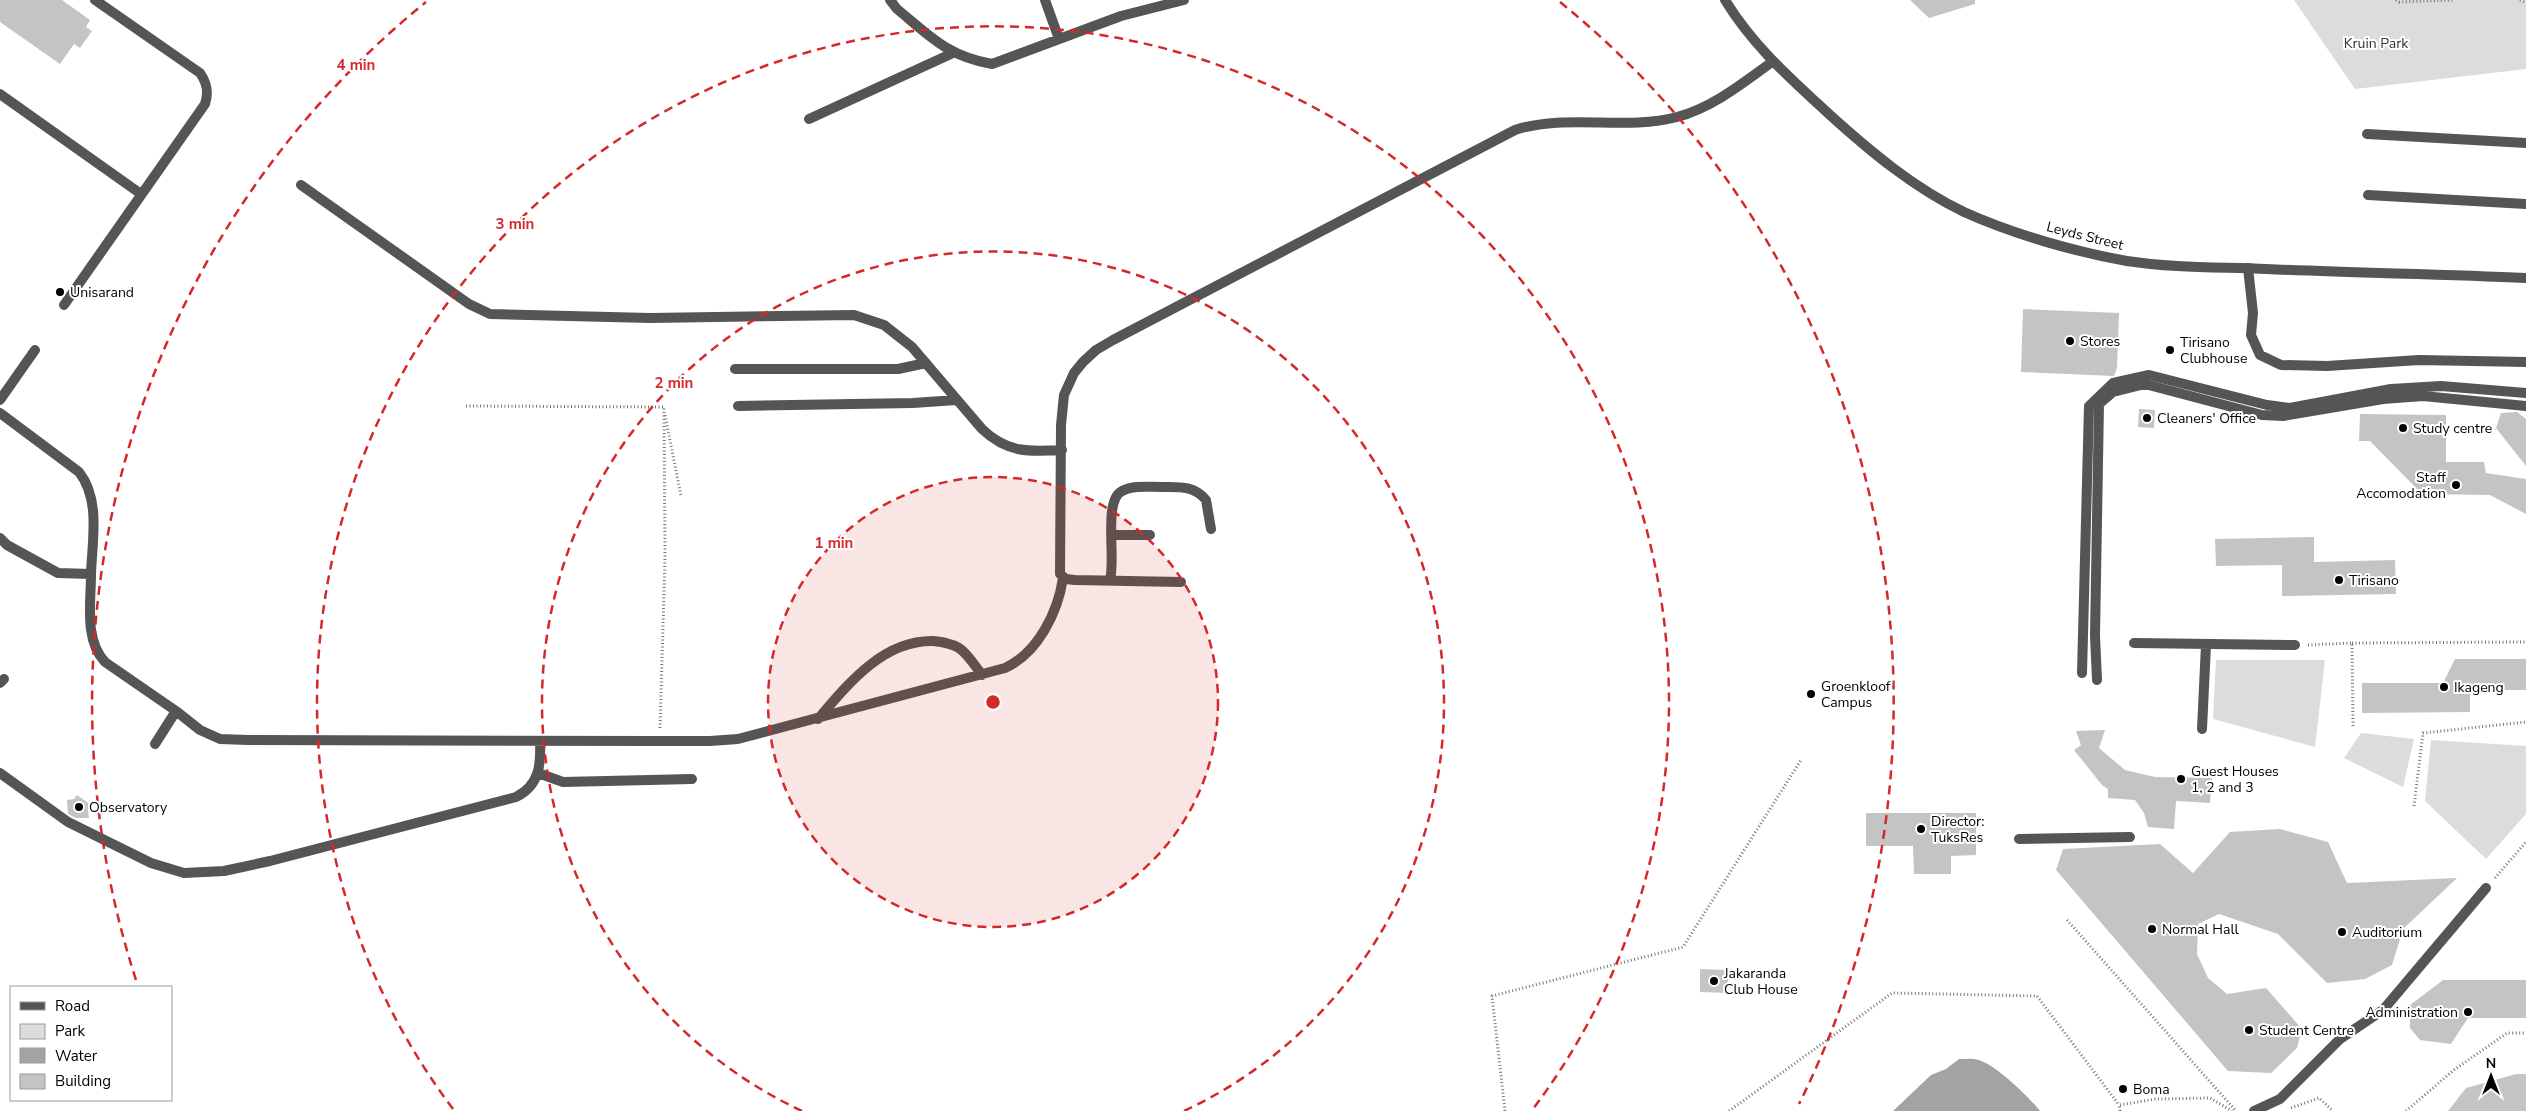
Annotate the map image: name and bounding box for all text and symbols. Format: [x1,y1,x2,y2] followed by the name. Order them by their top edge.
[2344,34,2409,53] park label: Kruin Park
[337,55,375,75] text: 4 min
[496,214,534,234] text: 3 min
[2045,217,2126,255] street label: Leyds Street
[70,283,134,302] place label: Unisarand
[54,286,66,298] marker: Unisarand
[2080,332,2121,351] place label: Stores
[2180,333,2247,368] place label: Tirisano Clubhouse
[2064,335,2076,347] marker: Stores
[2164,344,2176,356] marker: Tirisano Clubhouse
[655,373,693,393] text: 2 min
[2157,409,2256,428] place label: Cleaners' Office
[2141,412,2153,424] marker: Cleaners' Office
[2413,419,2492,438] place label: Study centre
[2397,422,2409,434] marker: Study centre
[2356,468,2446,503] place label: Staff Accomodation
[2450,479,2462,491] marker: Staff Accomodation
[815,533,853,553] text: 1 min
[2349,571,2399,590] place label: Tirisano
[2333,574,2345,586] marker: Tirisano
[1821,677,1891,712] place label: Groenkloof Campus
[2454,678,2504,697] place label: Ikageng
[2438,681,2450,693] marker: Ikageng
[1805,688,1817,700] marker: Groenkloof Campus
[984,693,1002,711] centre of rings
[2191,762,2279,797] place label: Guest Houses 1, 2 and 3
[2175,773,2187,785] marker: Guest Houses 1, 2 and 3
[89,798,168,817] place label: Observatory
[73,801,85,813] marker: Observatory
[1931,812,1985,847] place label: Director: TuksRes
[1915,823,1927,835] marker: Director: TuksRes
[2162,920,2240,939] place label: Normal Hall
[2146,923,2158,935] marker: Normal Hall
[2352,923,2422,942] place label: Auditorium
[2336,926,2348,938] marker: Auditorium
[1723,964,1798,999] place label: Jakaranda Club House
[1708,975,1720,987] marker: Jakaranda Club House
[10,986,172,1101] legend
[55,996,90,1016] text: Road
[2365,1003,2458,1022] place label: Administration
[2462,1006,2474,1018] marker: Administration
[55,1021,85,1041] text: Park
[2259,1021,2354,1040] place label: Student Centre
[2243,1024,2255,1036] marker: Student Centre
[55,1046,98,1066] text: Water
[2466,1051,2516,1101] north arrow
[2486,1054,2496,1073] text: N
[55,1071,111,1091] text: Building
[2133,1080,2170,1099] place label: Boma
[2117,1083,2129,1095] marker: Boma

